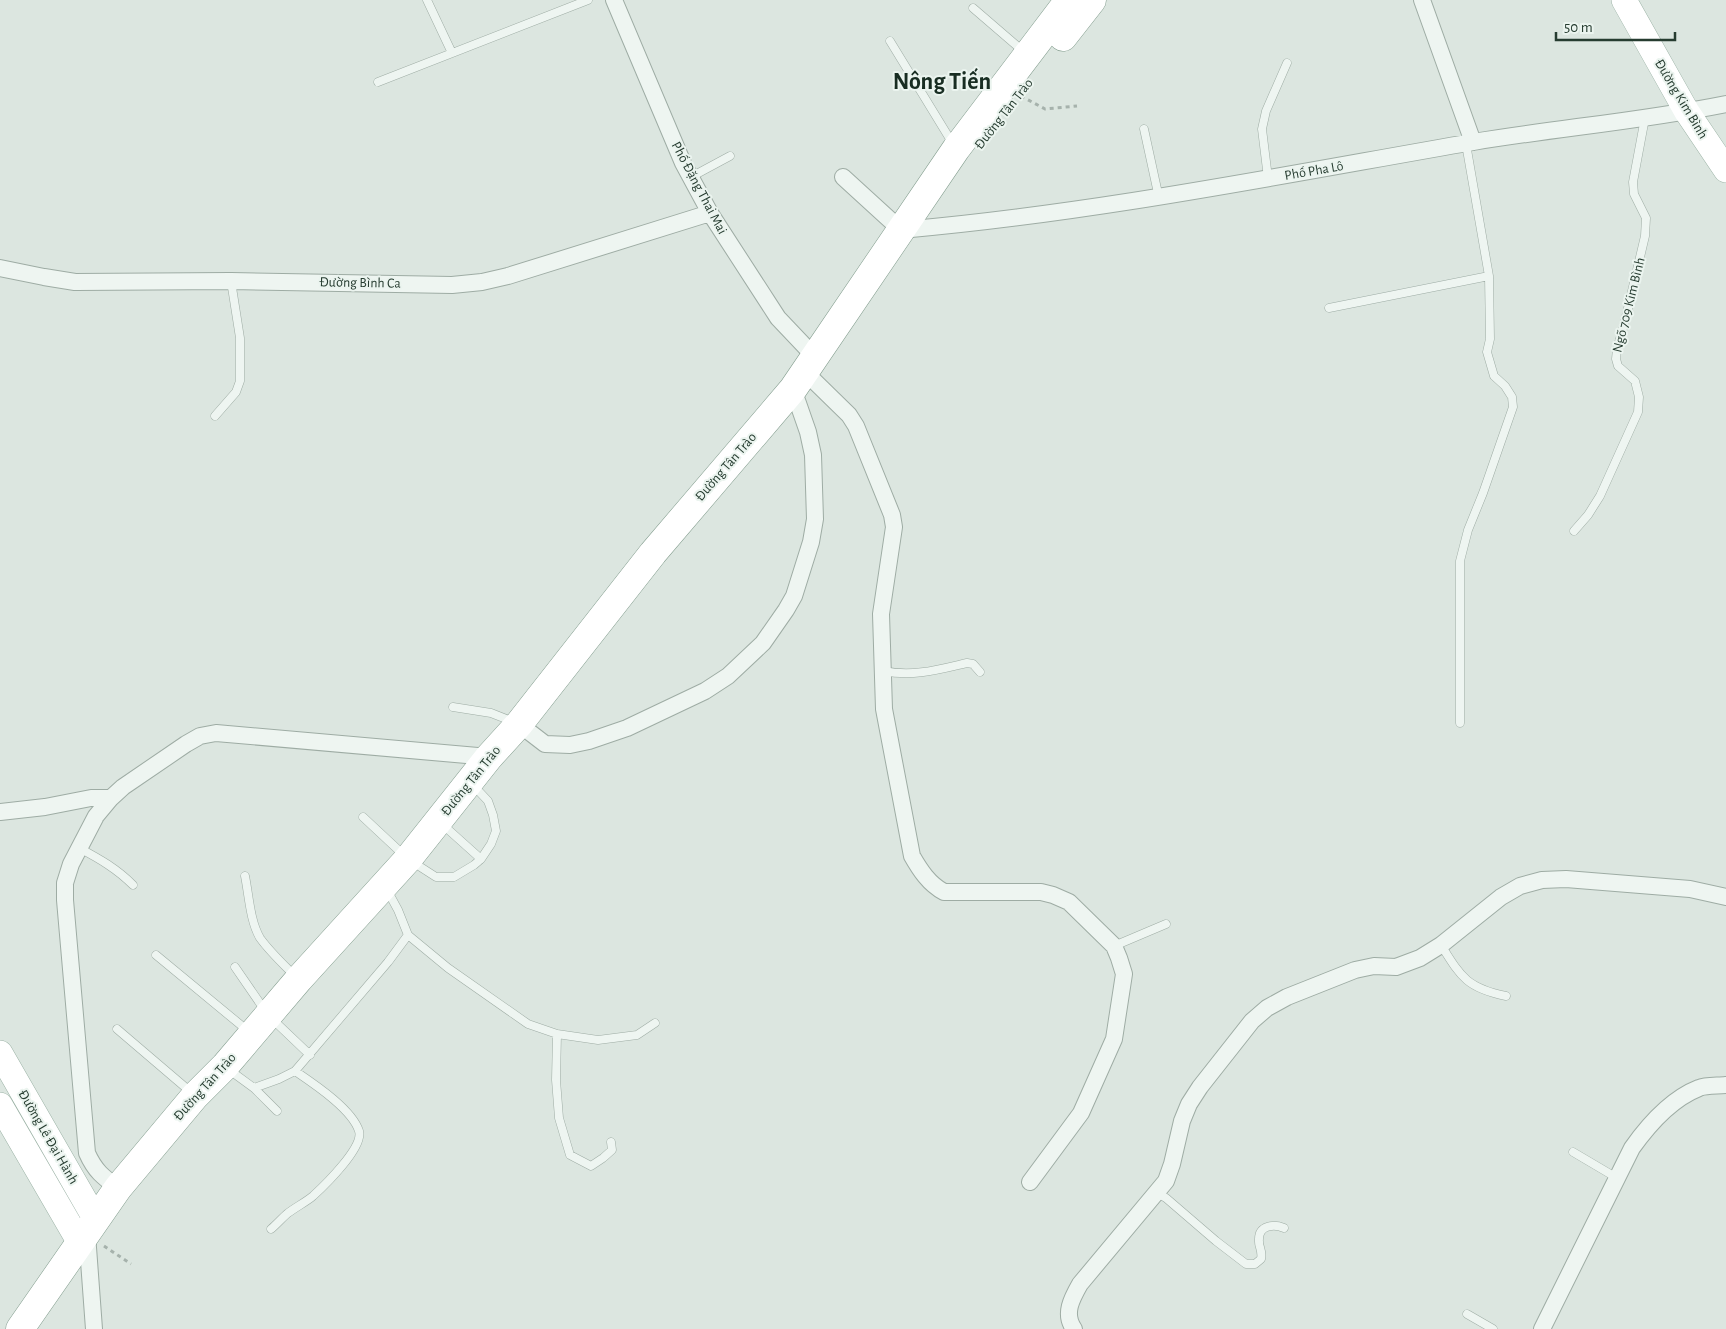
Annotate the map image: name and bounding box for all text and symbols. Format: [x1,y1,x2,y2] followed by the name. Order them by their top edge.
[1556,10,1675,42] scale bar
[1564,20,1593,35] text: 50 m
[1652,57,1710,141] street label: Đường Kim Bình
[893,68,991,94] district label: Nông Tiến
[972,76,1036,152] street label: Đường Tân Trào
[669,139,730,237] street label: Phố Đặng Thai Mai
[1283,158,1345,183] street label: Phố Pha Lô
[1610,256,1648,354] street label: Ngõ 709 Kim Bình
[319,275,401,291] street label: Đường Bình Ca
[693,430,759,504] street label: Đường Tân Trào
[439,743,503,819] street label: Đường Tân Trào
[171,1050,239,1123] street label: Đường Tân Trào
[15,1088,81,1186] street label: Đường Lê Đại Hành

